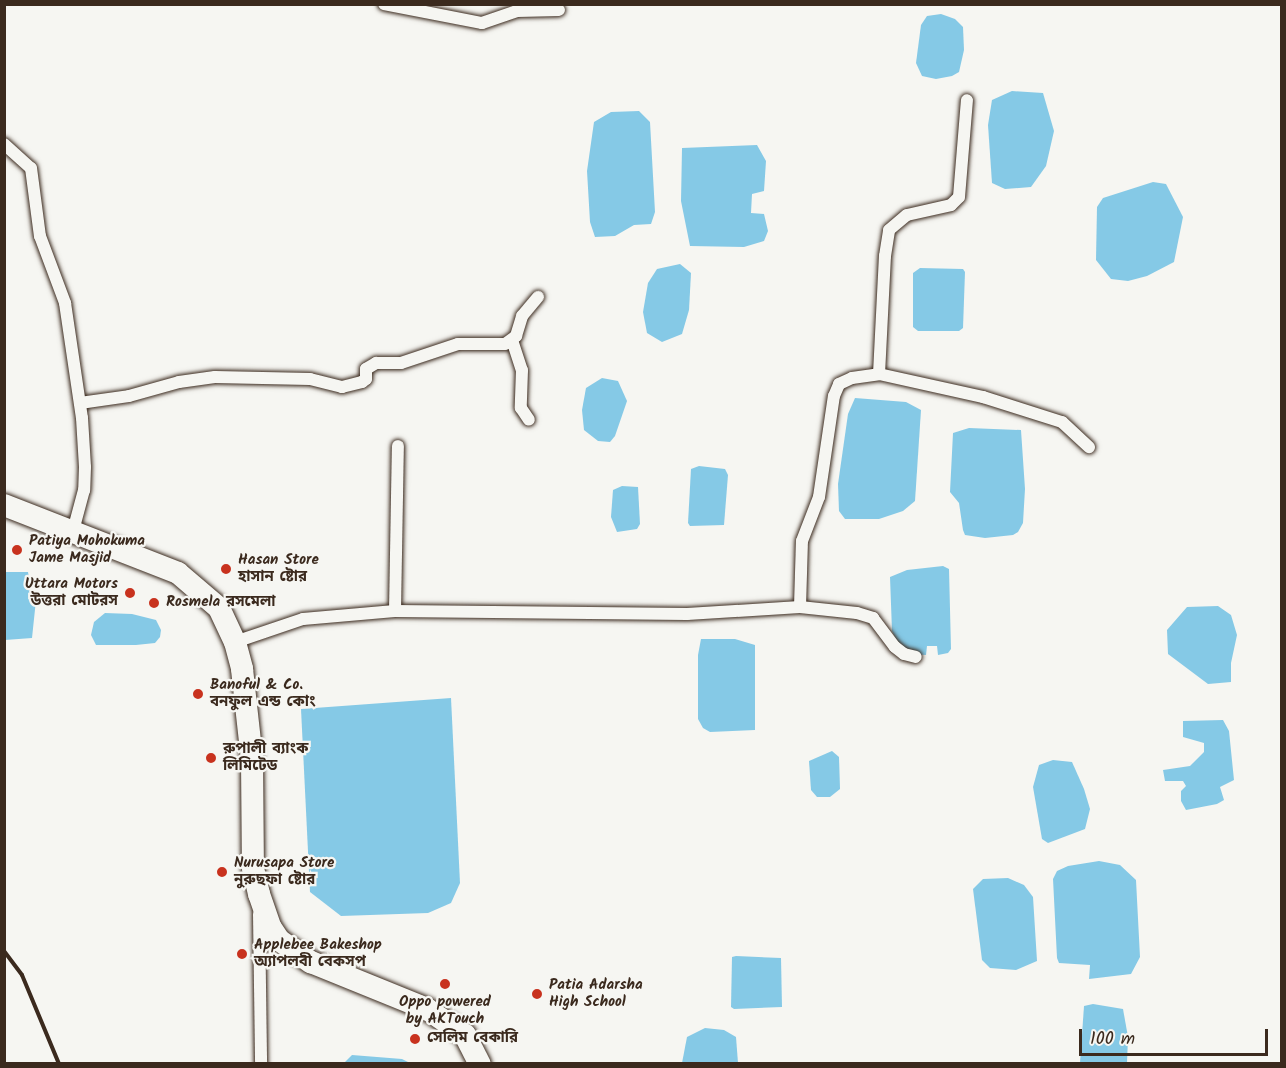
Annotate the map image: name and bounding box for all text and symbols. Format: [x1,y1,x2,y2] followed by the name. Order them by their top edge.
[29,532,145,567] place label: Patiya Mohokuma Jame Masjid
[10,543,24,557] marker: Patiya Mohokuma Jame Masjid
[238,551,319,586] place label: Hasan Store হাসান ষ্টোর
[219,562,233,576] marker: Hasan Store হাসান ষ্টোর
[25,575,118,610] place label: Uttara Motors উত্তরা মোটরস
[123,586,137,600] marker: Uttara Motors উত্তরা মোটরস
[166,594,275,612] place label: Rosmela রসমেলা
[147,596,161,610] marker: Rosmela রসমেলা
[210,676,316,711] place label: Banoful & Co. বনফুল এন্ড কোং
[191,687,205,701] marker: Banoful & Co. বনফুল এন্ড কোং
[223,740,308,775] place label: রুপালী ব্যাংক লিমিটেড
[204,751,218,765] marker: রুপালী ব্যাংক লিমিটেড
[234,854,334,889] place label: Nurusapa Store নুরুছফা ষ্টোর
[215,865,229,879] marker: Nurusapa Store নুরুছফা ষ্টোর
[254,936,382,971] place label: Applebee Bakeshop অ্যাপলবী বেকসপ
[235,947,249,961] marker: Applebee Bakeshop অ্যাপলবী বেকসপ
[549,976,643,1011] place label: Patia Adarsha High School
[438,977,452,991] marker: Oppo powered by AKTouch
[530,987,544,1001] marker: Patia Adarsha High School
[399,993,491,1028] place label: Oppo powered by AKTouch
[1082,1017,1271,1055] scale bar
[1090,1025,1135,1054] text: 100 m
[427,1030,518,1048] place label: সেলিম বেকারি
[408,1032,422,1046] marker: সেলিম বেকারি

